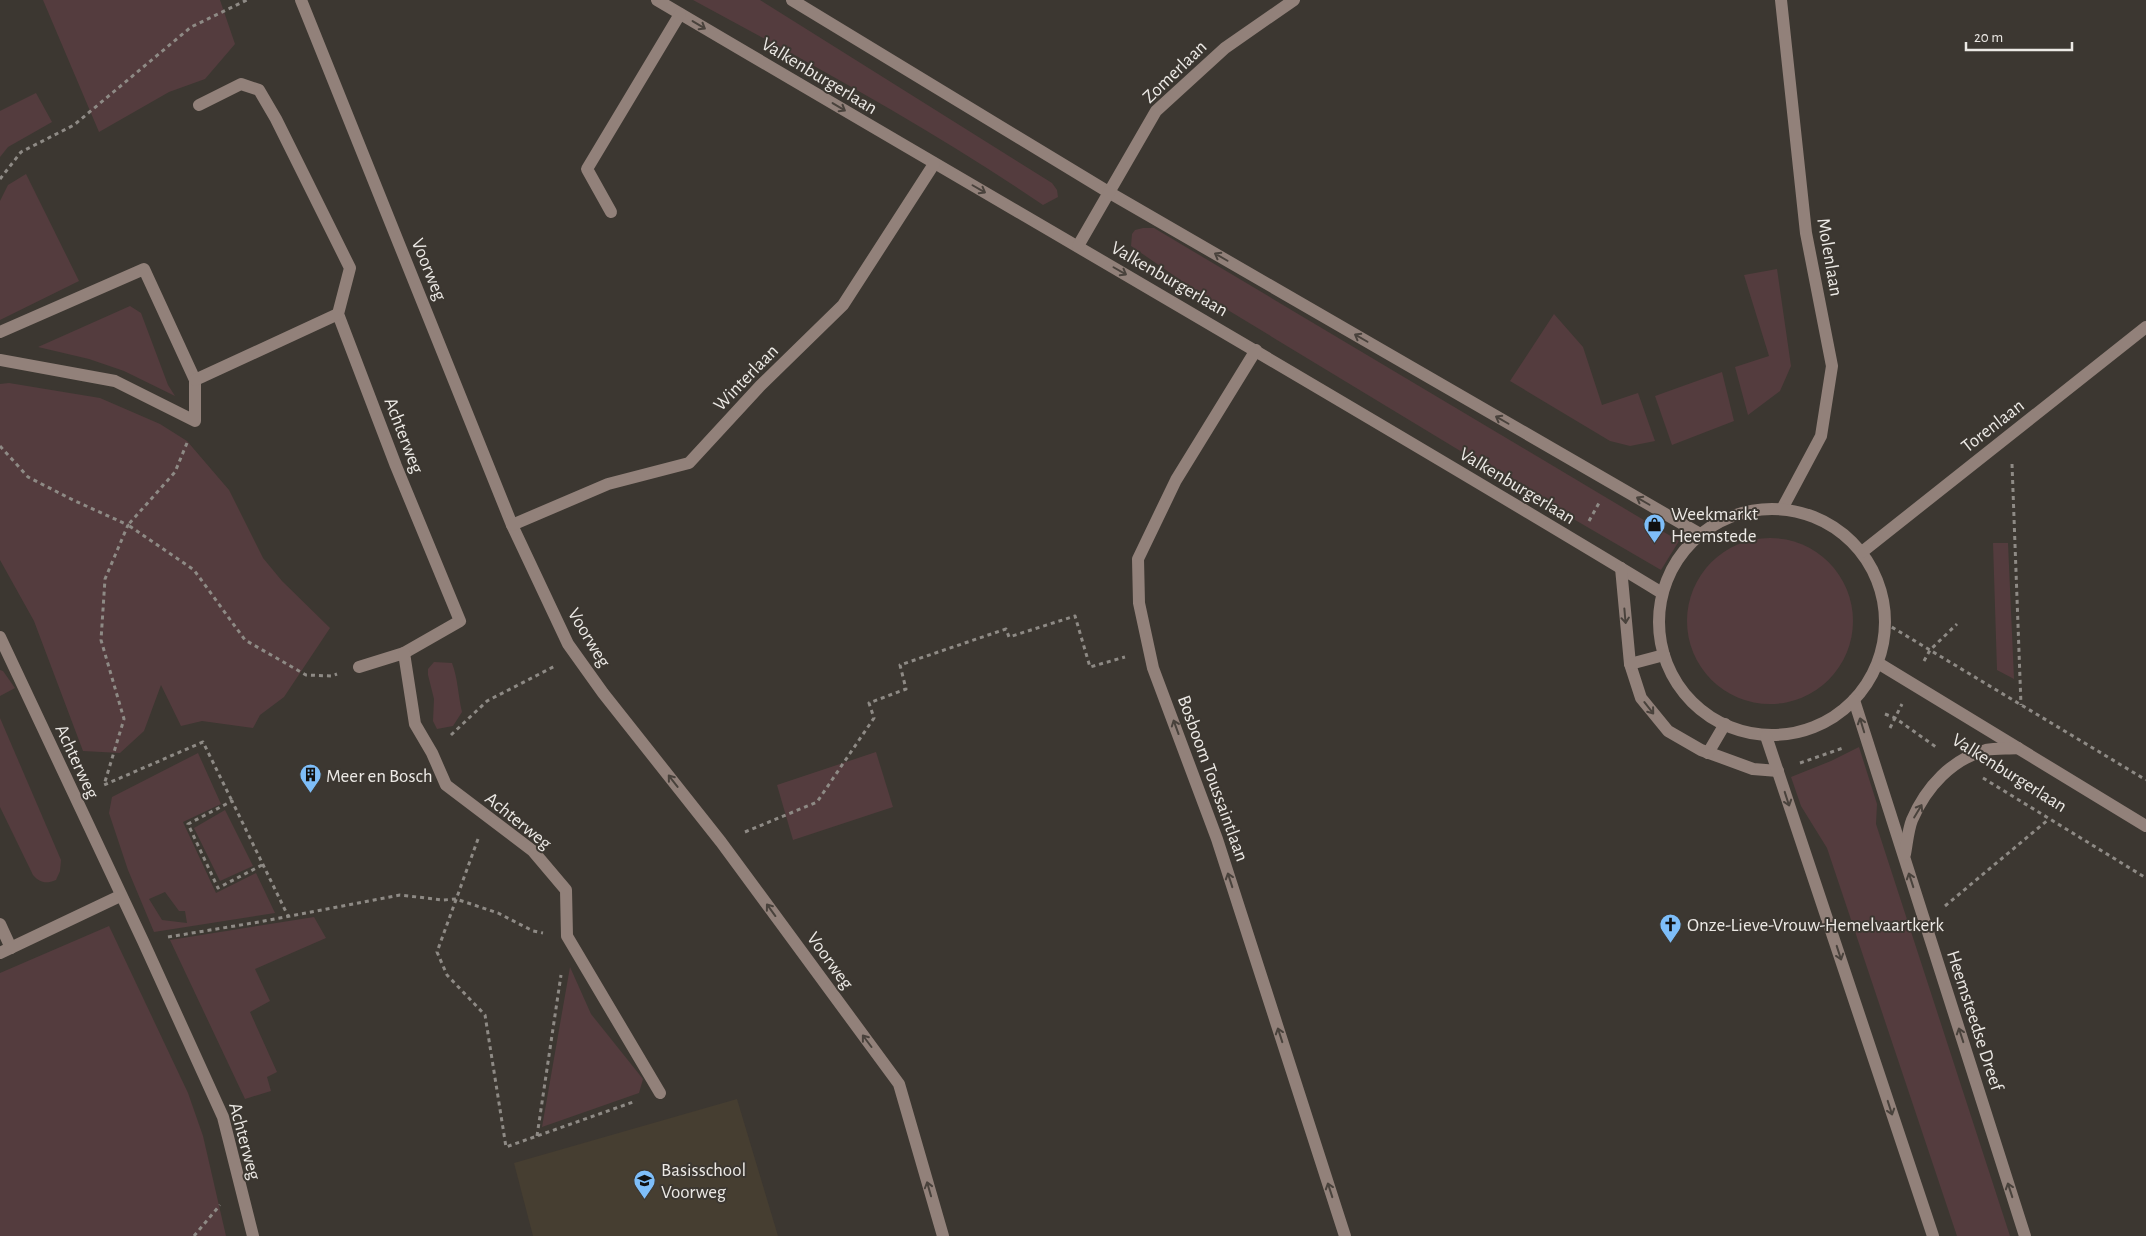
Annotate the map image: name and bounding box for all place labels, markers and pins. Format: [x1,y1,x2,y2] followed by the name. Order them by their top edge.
[1671,505,1758,546] place label: Weekmarkt Heemstede
[1643,512,1667,543] shop icon: Weekmarkt Heemstede
[298,763,322,794] building icon: Meer en Bosch
[326,767,433,786] place label: Meer en Bosch
[1659,912,1683,943] church icon: Onze-Lieve-Vrouw-Hemelvaartkerk
[1687,916,1944,935] place label: Onze-Lieve-Vrouw-Hemelvaartkerk
[661,1161,746,1202] place label: Basisschool Voorweg
[633,1168,657,1199] school or university icon: Basisschool Voorweg

